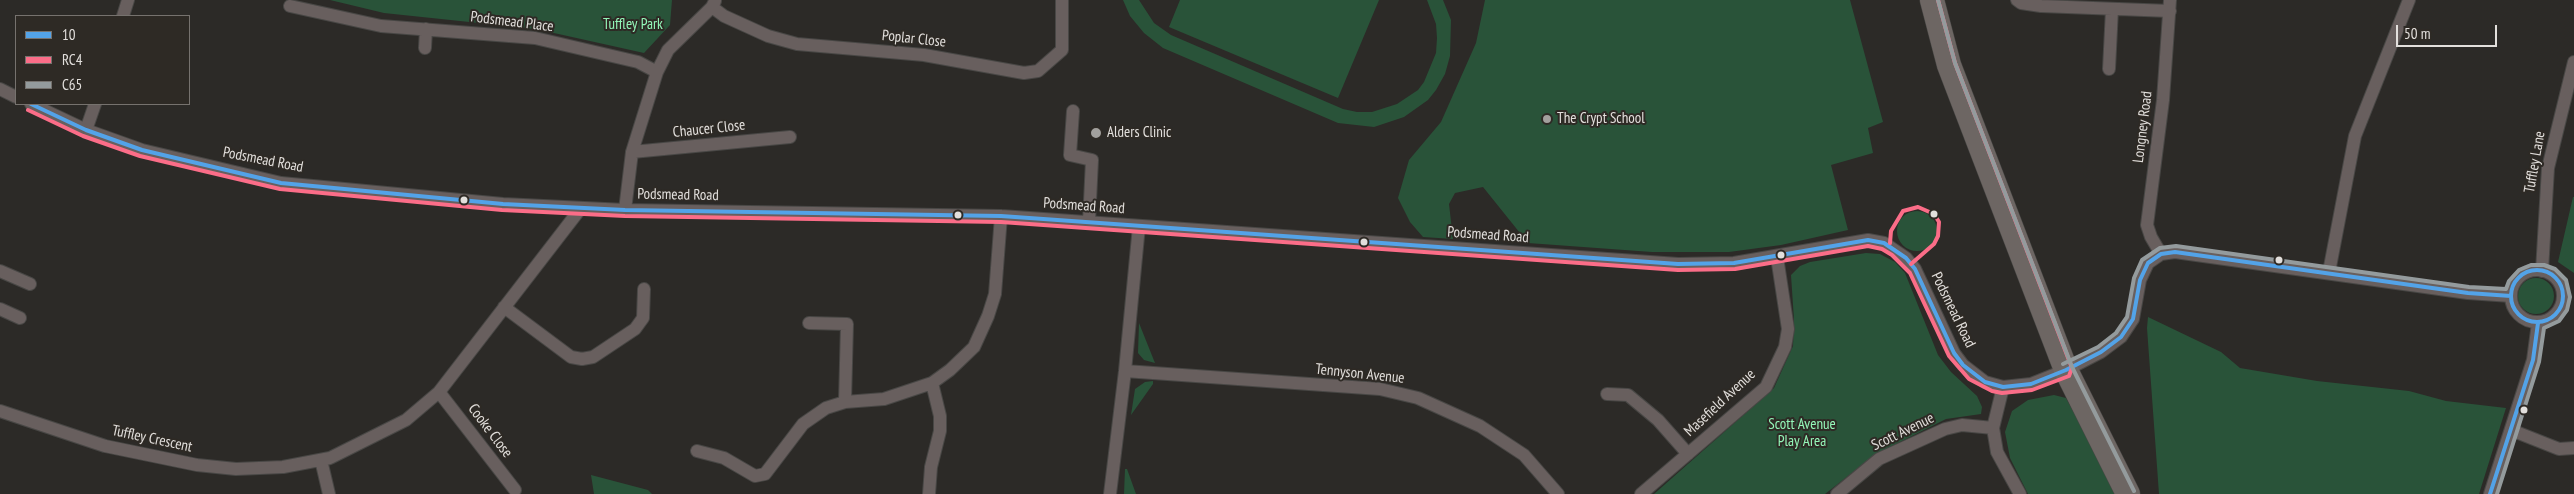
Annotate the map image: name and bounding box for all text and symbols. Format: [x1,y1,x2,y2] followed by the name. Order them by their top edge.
[469,8,555,36] street label: Podsmead Place
[15,15,190,105] legend
[2399,15,2500,47] scale bar
[603,16,663,34] park label: Tuffley Park
[2404,24,2430,43] text: 50 m
[62,25,76,44] text: 10
[881,27,947,51] street label: Poplar Close
[62,50,82,69] text: RC4
[62,75,82,94] text: C65
[2130,90,2156,164] street label: Longney Road
[1557,110,1645,128] place label: The Crypt School
[1541,113,1553,125] marker: The Crypt School
[672,116,746,142] street label: Chaucer Close
[1107,124,1171,142] place label: Alders Clinic
[1089,126,1103,140] marker: Alders Clinic
[2521,130,2549,194] street label: Tuffley Lane
[221,143,305,177] street label: Podsmead Road
[637,185,719,205] street label: Podsmead Road
[1043,194,1125,218] street label: Podsmead Road
[459,195,469,205] unlabelled marker
[1929,209,1939,219] unlabelled marker
[953,210,963,220] unlabelled marker
[1447,223,1529,247] street label: Podsmead Road
[1359,237,1369,247] unlabelled marker
[1776,250,1786,260] unlabelled marker
[2274,255,2284,265] unlabelled marker
[1927,269,1979,351] street label: Podsmead Road
[1315,360,1405,388] street label: Tennyson Avenue
[1681,365,1759,441] street label: Masefield Avenue
[464,401,516,461] street label: Cooke Close
[2519,405,2529,415] unlabelled marker
[1869,409,1937,455] street label: Scott Avenue
[1768,416,1836,451] park label: Scott Avenue Play Area
[110,422,194,456] street label: Tuffley Crescent

